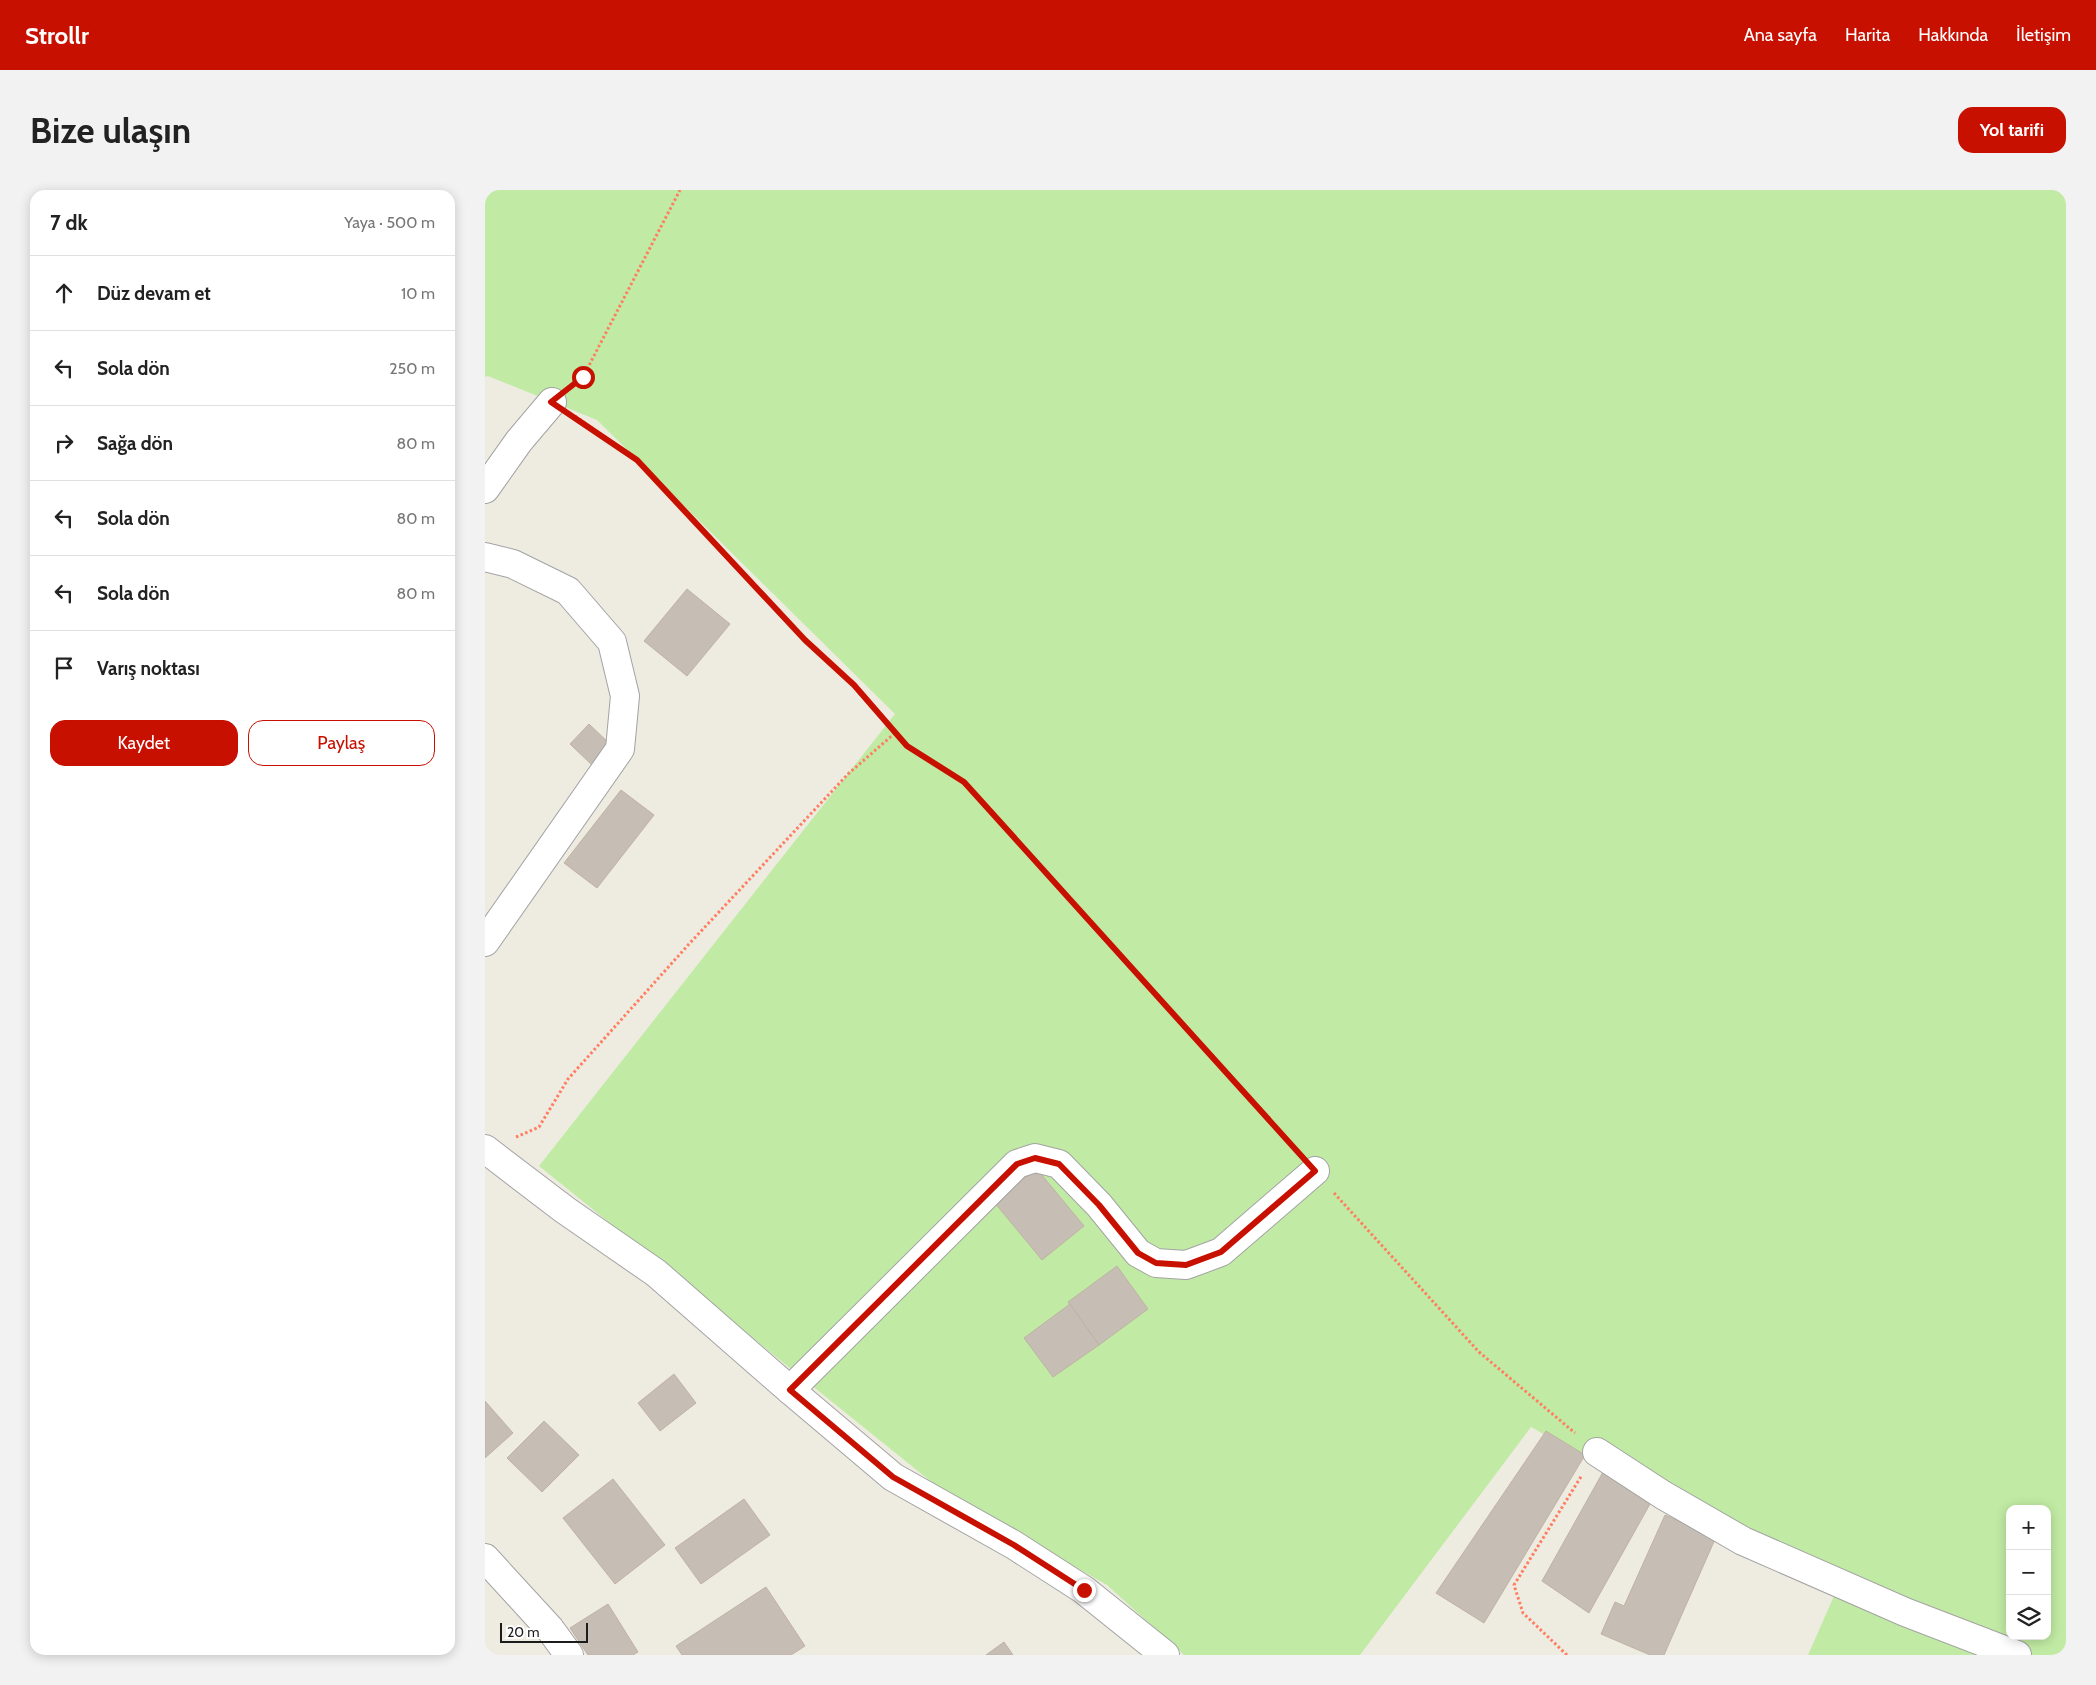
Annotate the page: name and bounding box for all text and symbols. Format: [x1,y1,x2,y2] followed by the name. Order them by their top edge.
[25,21,89,50] text: Strollr
[1744,24,1817,46] text: Ana sayfa
[1845,24,1890,46] text: Harita
[1918,24,1988,46] text: Hakkında
[2016,24,2071,46] text: İletişim
[1958,107,2066,153] button: Yol tarifi
[30,109,191,152] text: Bize ulaşın
[50,210,88,235] text: 7 dk
[344,213,435,232] text: Yaya · 500 m
[50,279,78,307] icon: ahead
[97,282,211,305] text: Düz devam et
[401,284,435,303] text: 10 m
[50,354,78,382] icon: left
[97,357,170,380] text: Sola dön
[389,359,435,378] text: 250 m
[572,366,595,389] route start
[50,429,78,457] icon: right
[97,432,173,455] text: Sağa dön
[397,434,435,453] text: 80 m
[50,504,78,532] icon: left
[97,507,170,530] text: Sola dön
[397,509,435,528] text: 80 m
[50,579,78,607] icon: left
[97,582,170,605] text: Sola dön
[397,584,435,603] text: 80 m
[50,654,78,682] icon: arrive
[97,657,200,680] text: Varış noktası
[50,720,238,766] button: Kaydet
[248,720,435,766] button: Paylaş
[2006,1505,2051,1640] map controls
[2006,1505,2051,1550] button: +
[2006,1550,2051,1595] button: −
[1073,1579,1096,1602] route end
[2006,1595,2051,1640] button: layers
[500,1620,587,1643] scale bar
[507,1623,540,1641] text: 20 m

